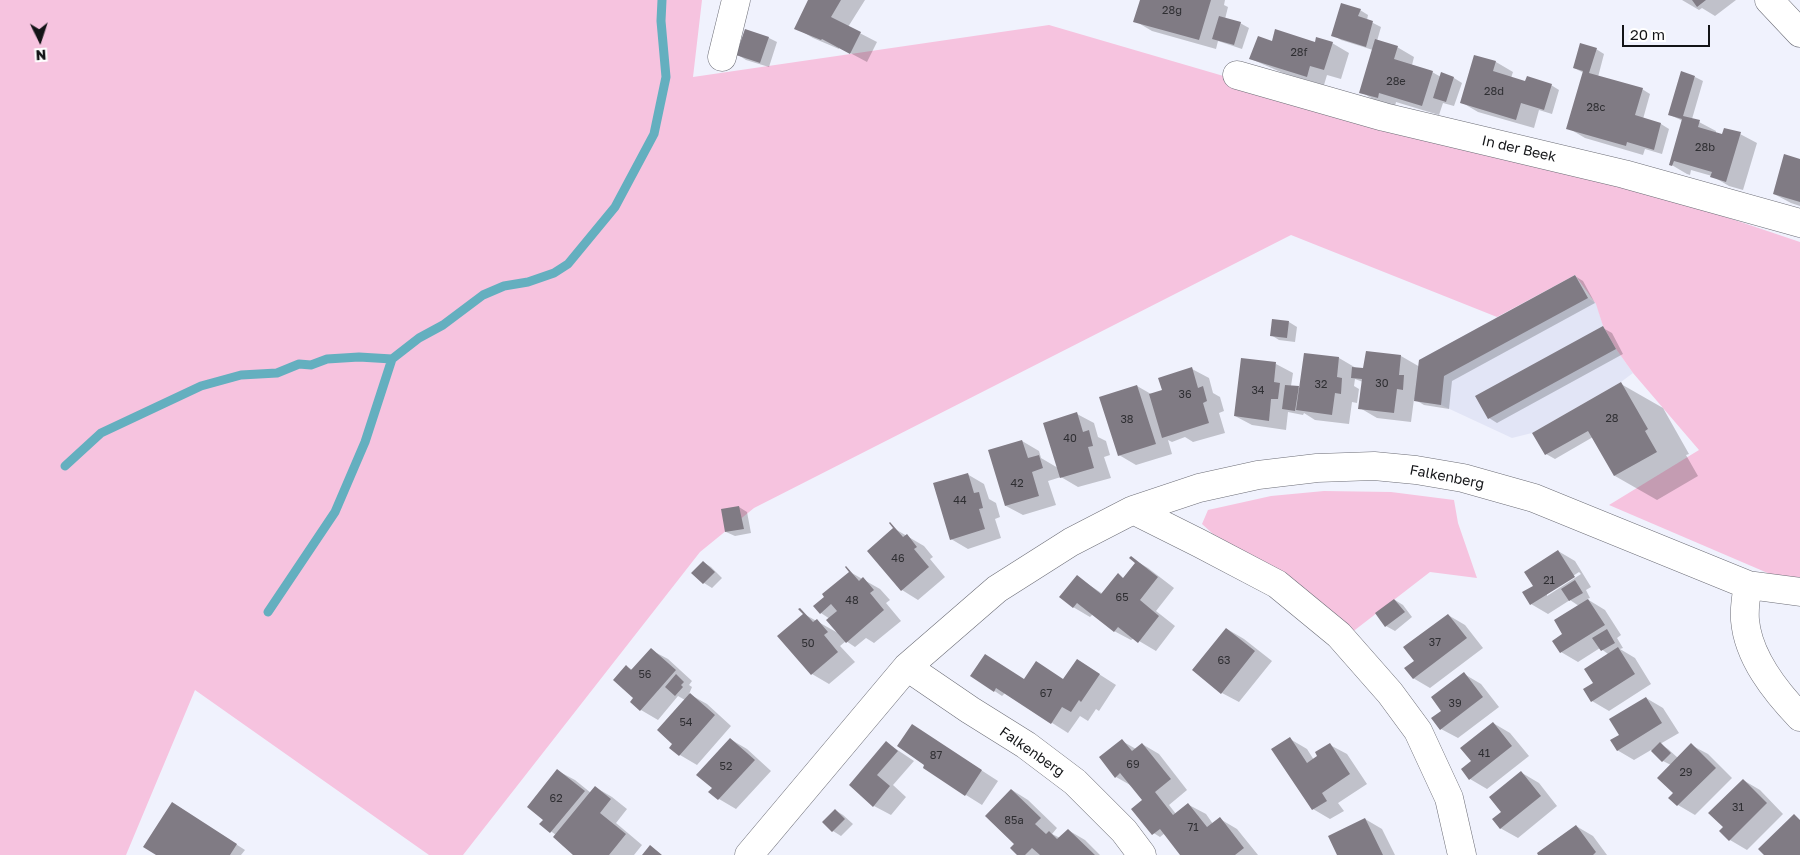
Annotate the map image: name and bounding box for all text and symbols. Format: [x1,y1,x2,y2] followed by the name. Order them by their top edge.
[1162,4,1182,18] house number: 28g
[15,15,65,65] north arrow
[1625,15,1712,47] scale bar
[1630,25,1665,43] text: 20 m
[1290,46,1308,60] house number: 28f
[35,47,47,64] text: N
[1386,75,1406,89] house number: 28e
[1484,85,1504,99] house number: 28d
[1586,101,1606,115] house number: 28c
[1480,132,1558,166] street label: In der Beek
[1695,141,1715,155] house number: 28b
[1375,377,1389,391] house number: 30
[1315,378,1327,392] house number: 32
[1251,384,1265,398] house number: 34
[1178,388,1192,402] house number: 36
[1605,412,1619,426] house number: 28
[1120,413,1134,427] house number: 38
[1063,432,1077,446] house number: 40
[1408,462,1486,492] street label: Falkenberg
[1010,477,1024,491] house number: 42
[953,494,967,508] house number: 44
[891,552,905,566] house number: 46
[1543,574,1555,588] house number: 21
[1115,591,1129,605] house number: 65
[845,594,859,608] house number: 48
[1429,636,1441,650] house number: 37
[801,637,815,651] house number: 50
[1217,654,1231,668] house number: 63
[638,668,652,682] house number: 56
[1040,687,1052,701] house number: 67
[1448,697,1462,711] house number: 39
[679,716,693,730] house number: 54
[996,723,1068,781] street label: Falkenberg
[1478,747,1490,761] house number: 41
[930,749,942,763] house number: 87
[1126,758,1140,772] house number: 69
[720,760,732,774] house number: 52
[1679,766,1693,780] house number: 29
[549,792,563,806] house number: 62
[1732,801,1744,815] house number: 31
[1004,814,1024,828] house number: 85a
[1187,821,1199,835] house number: 71

